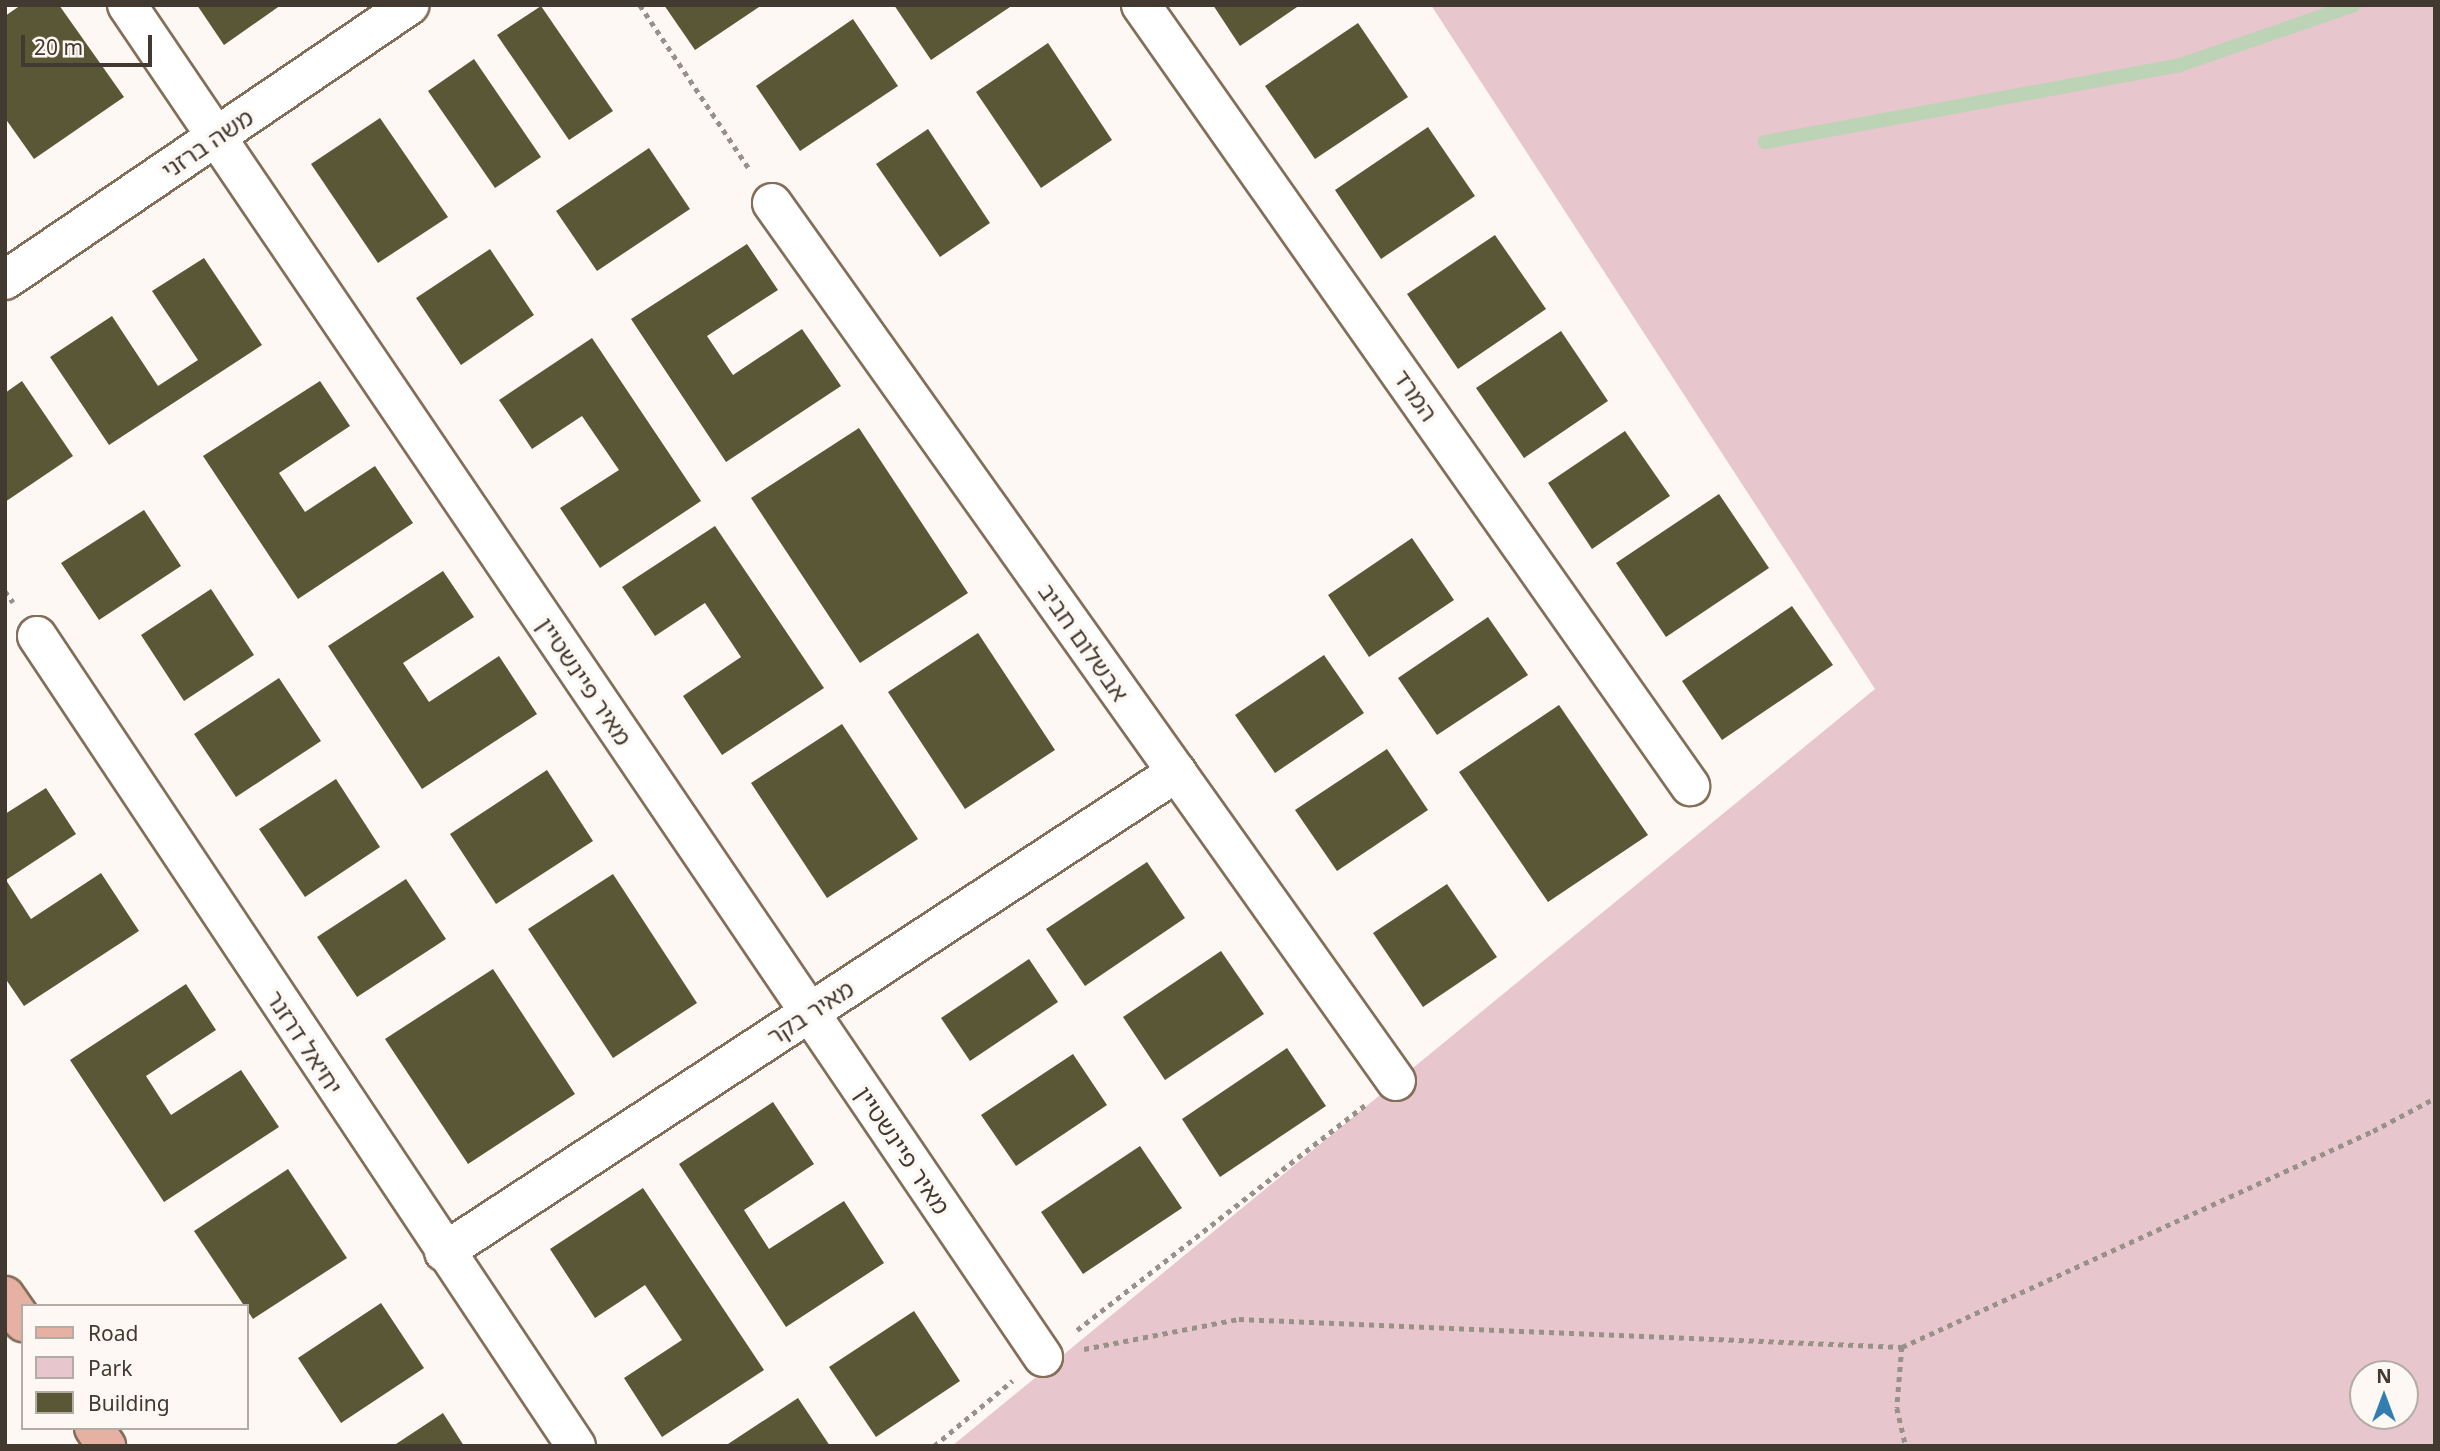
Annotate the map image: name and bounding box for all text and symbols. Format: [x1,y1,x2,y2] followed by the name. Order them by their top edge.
[24,21,156,65] scale bar
[34,33,83,61] text: 20 m
[156,102,258,184] street label: משה ברזני
[1388,364,1444,426] street label: המרד
[1033,577,1135,707] street label: אבשלום חביב
[532,611,638,751] street label: מאיר פיינשטיין
[761,973,859,1051] street label: מאיר בקר
[261,985,349,1099] street label: יחיאל דרזנר
[850,1080,956,1220] street label: מאיר פיינשטיין
[21,1304,248,1430] legend
[88,1319,138,1347] text: Road
[88,1354,132,1382] text: Park
[2349,1360,2419,1430] north arrow
[2376,1363,2392,1389] text: N
[88,1389,170,1417] text: Building

